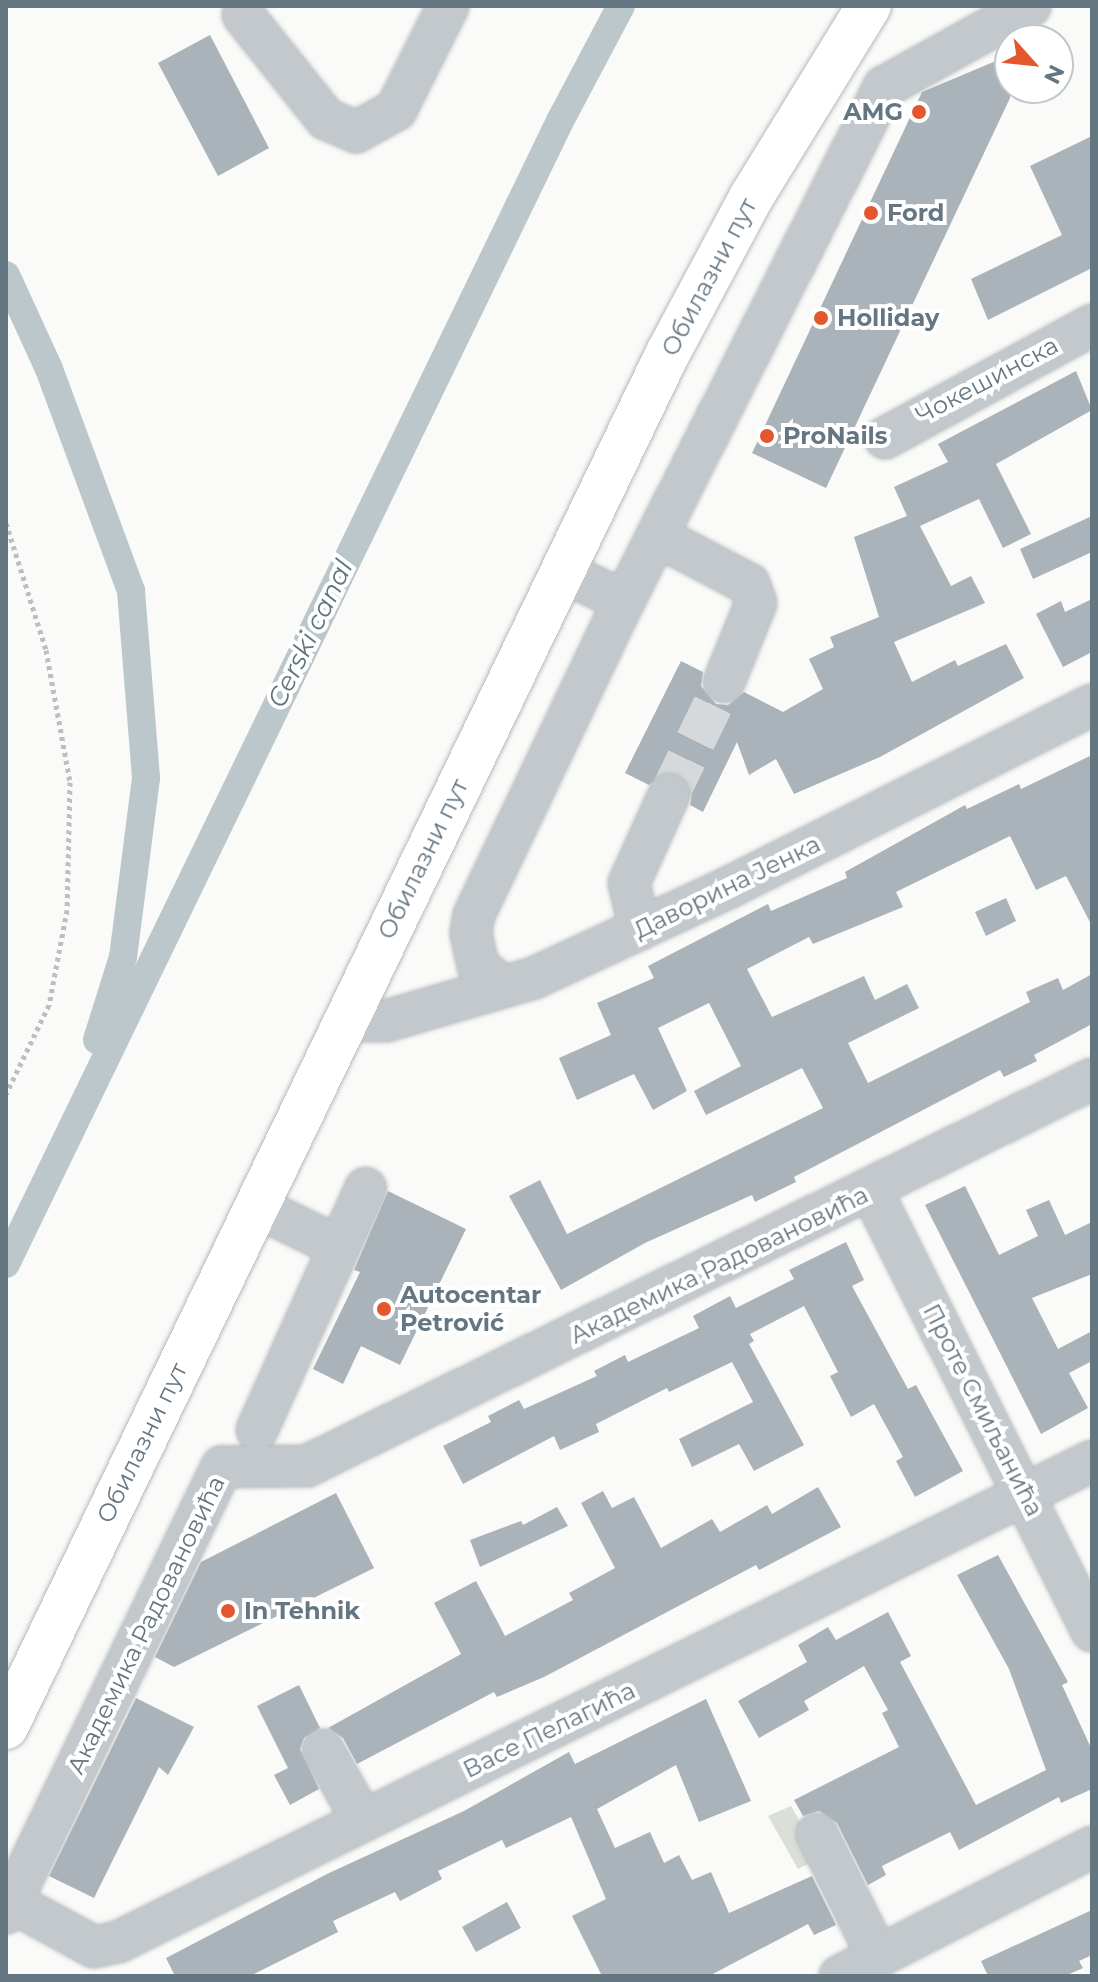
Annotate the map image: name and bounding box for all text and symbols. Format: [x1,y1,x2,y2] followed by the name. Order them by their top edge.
[994,24,1074,104] north arrow
[1038,60,1070,88] text: N
[843,98,903,126] place label: AMG
[910,103,928,121] marker: AMG
[655,193,763,361] street label: Обилазни пут
[887,199,944,227] place label: Ford
[862,204,880,222] marker: Ford
[837,304,939,332] place label: Holliday
[812,309,830,327] marker: Holliday
[911,330,1063,430] street label: Чокешинска
[783,422,888,450] place label: ProNails
[758,427,776,445] marker: ProNails
[262,555,360,713] water label: Cerski canal
[372,774,474,944] street label: Обилазни пут
[629,829,825,945] street label: Даворина Јенка
[565,1180,873,1350] street label: Академика Радовановића
[400,1281,541,1337] place label: Autocentar Petrović
[917,1299,1049,1521] street label: Проте Смиљанића
[375,1300,393,1318] marker: Autocentar Petrović
[91,1358,193,1528] street label: Обилазни пут
[61,1471,231,1779] street label: Академика Радовановића
[244,1597,360,1625] place label: In Tehnik
[219,1602,237,1620] marker: In Tehnik
[458,1676,640,1784] street label: Васе Пелагића

